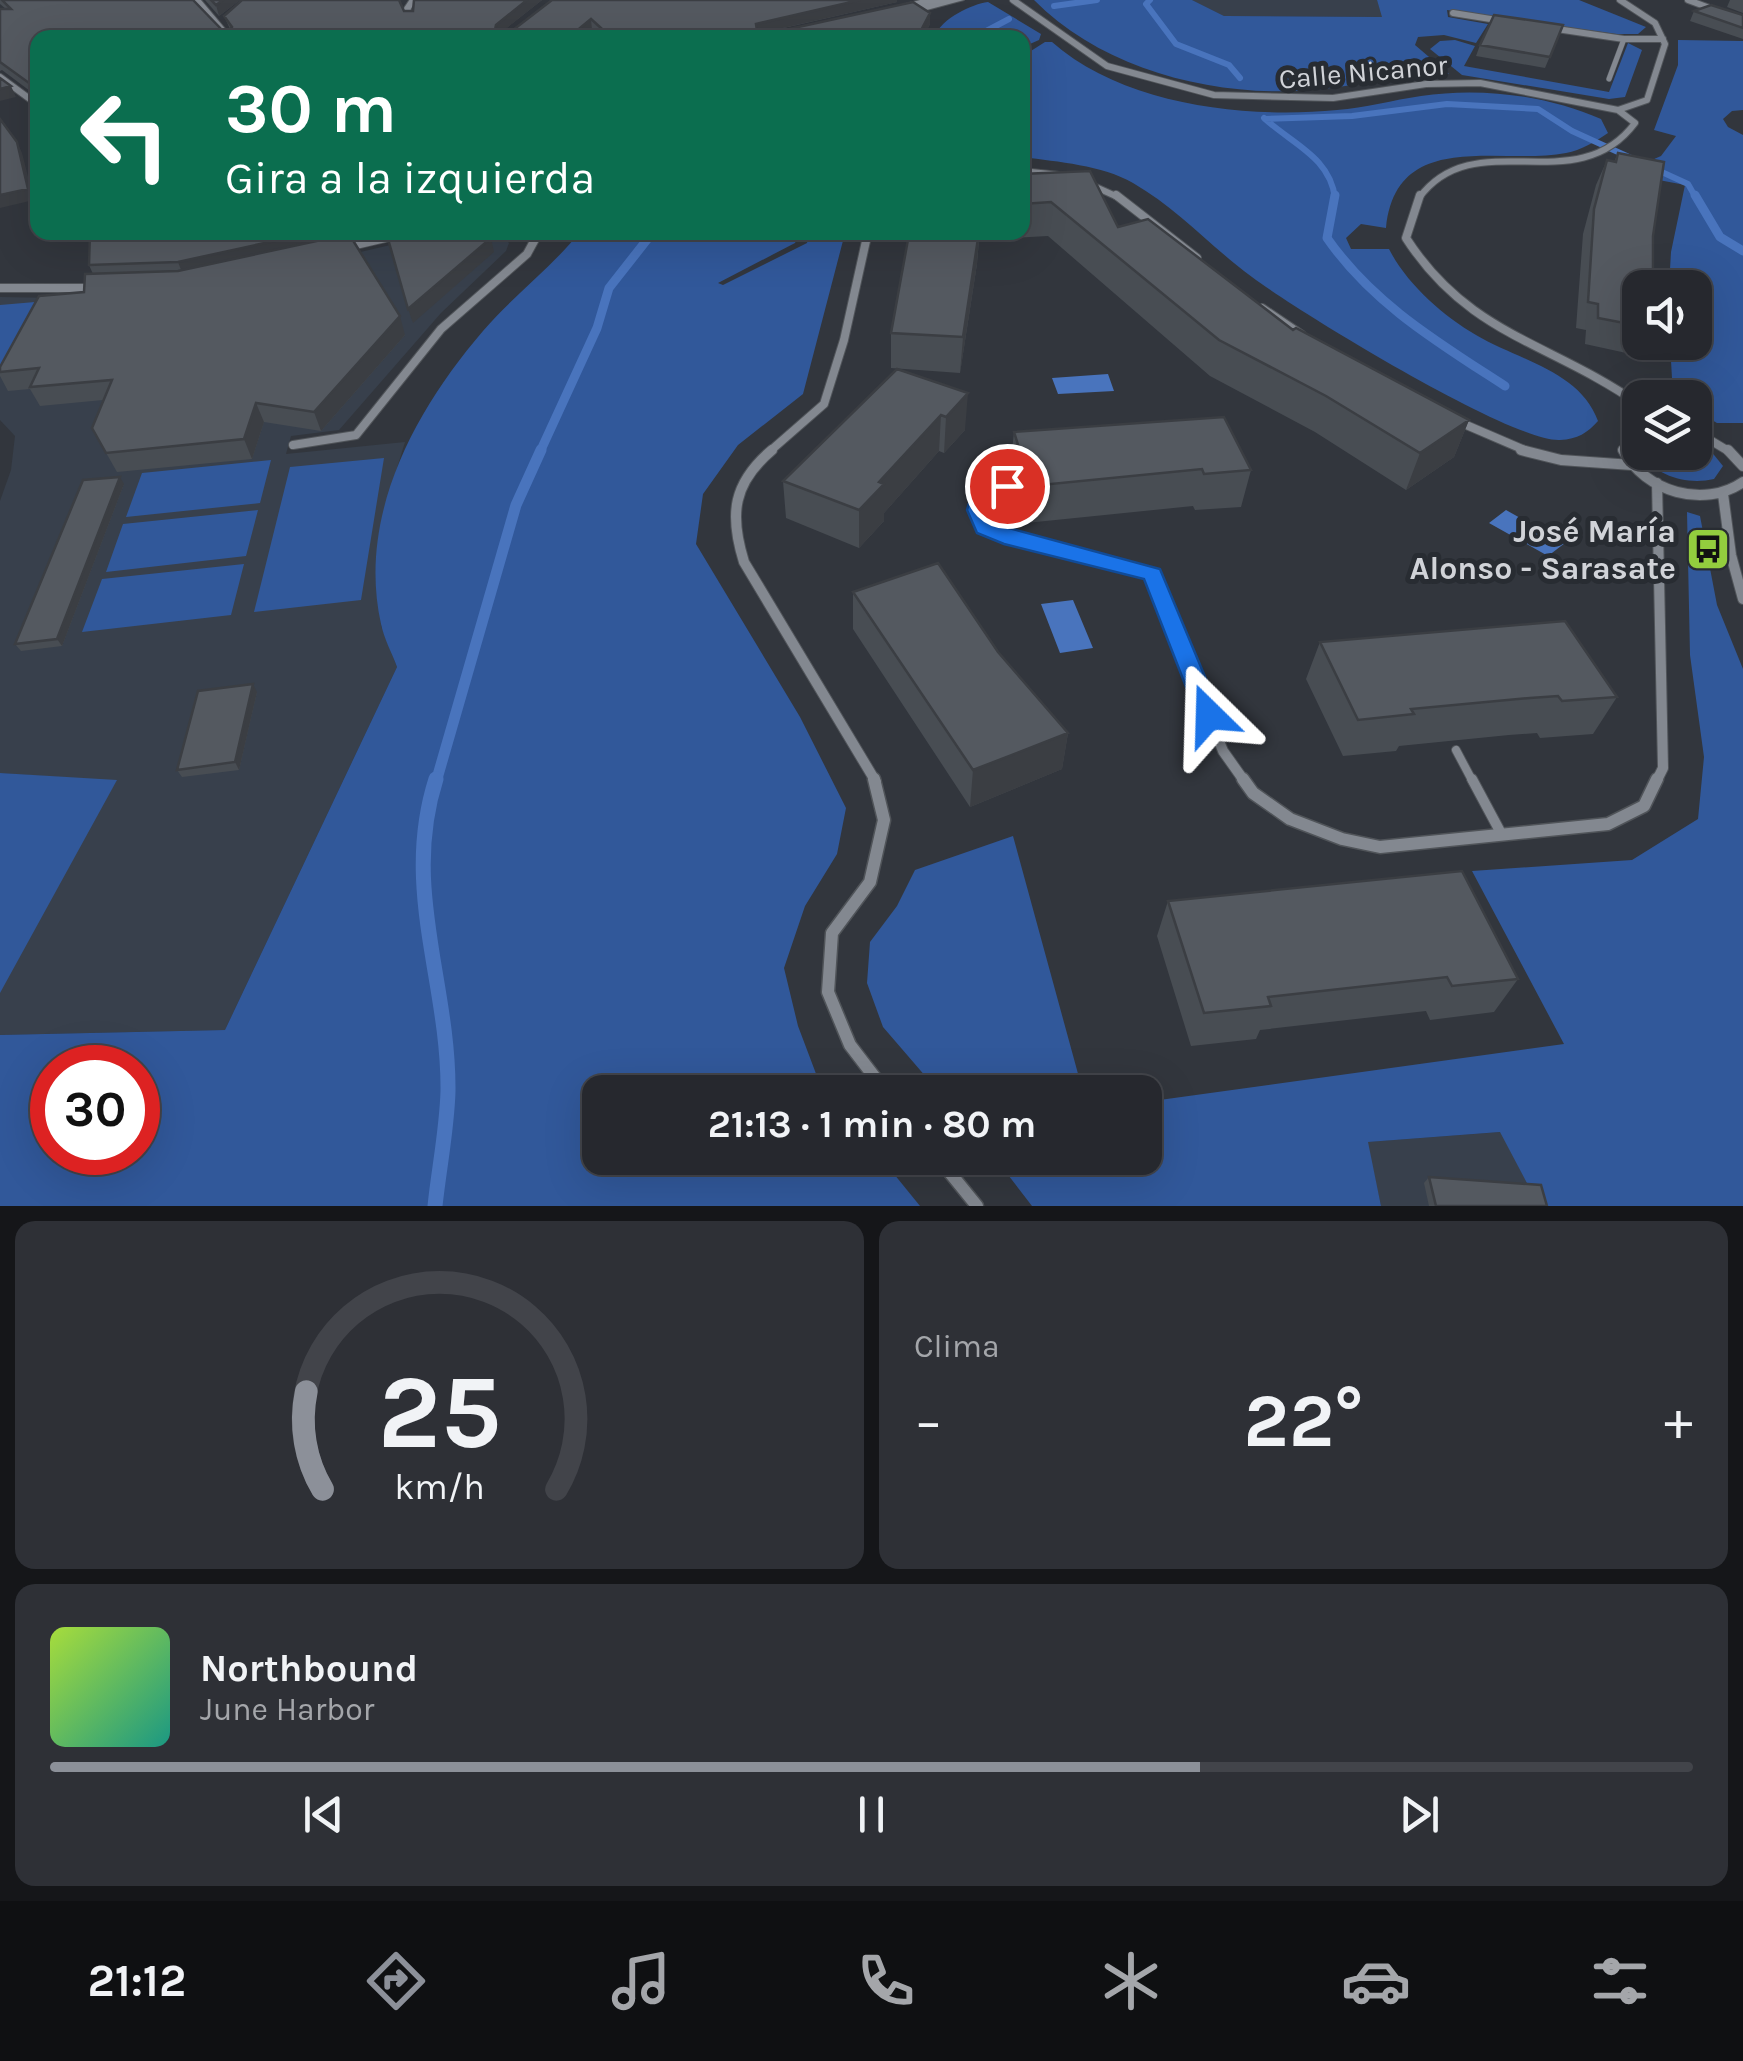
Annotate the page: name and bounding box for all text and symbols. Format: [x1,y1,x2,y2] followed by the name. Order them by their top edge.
[1277,48,1449,96] street label: Calle Nicanor
[225,68,397,150] text: 30 m
[60,70,190,200] icon: left
[225,152,595,204] text: Gira a la izquierda
[1622,270,1712,470] map controls
[1622,270,1712,360] button: sound
[1622,380,1712,470] button: layers
[965,444,1050,529] pin
[980,459,1035,514] icon: arrive
[1409,513,1676,587] place label: José María Alonso - Sarasate
[1685,526,1731,572] bus stop icon: José María Alonso - Sarasate
[1157,663,1261,767] position arrow
[30,1045,160,1175] speed limit sign: 30
[708,1102,1036,1147] text: 21:13 · 1 min · 80 m
[914,1328,1000,1365] text: Clima
[378,1352,501,1473] text: 25
[1244,1377,1363,1465] text: 22°
[914,1389,943,1453] text: −
[1664,1389,1693,1453] text: +
[394,1466,485,1508] text: km/h
[200,1646,418,1691] text: Northbound
[200,1691,374,1728] text: June Harbor
[296,1787,351,1842] icon: previous
[844,1787,899,1842] icon: pause
[1392,1787,1447,1842] icon: next
[361,1946,431,2016] icon: directions
[606,1946,676,2016] icon: music
[851,1946,921,2016] icon: phone
[1096,1946,1166,2016] icon: climate
[1341,1946,1411,2016] icon: car
[1585,1946,1655,2016] icon: filters
[87,1955,186,2007] text: 21:12

